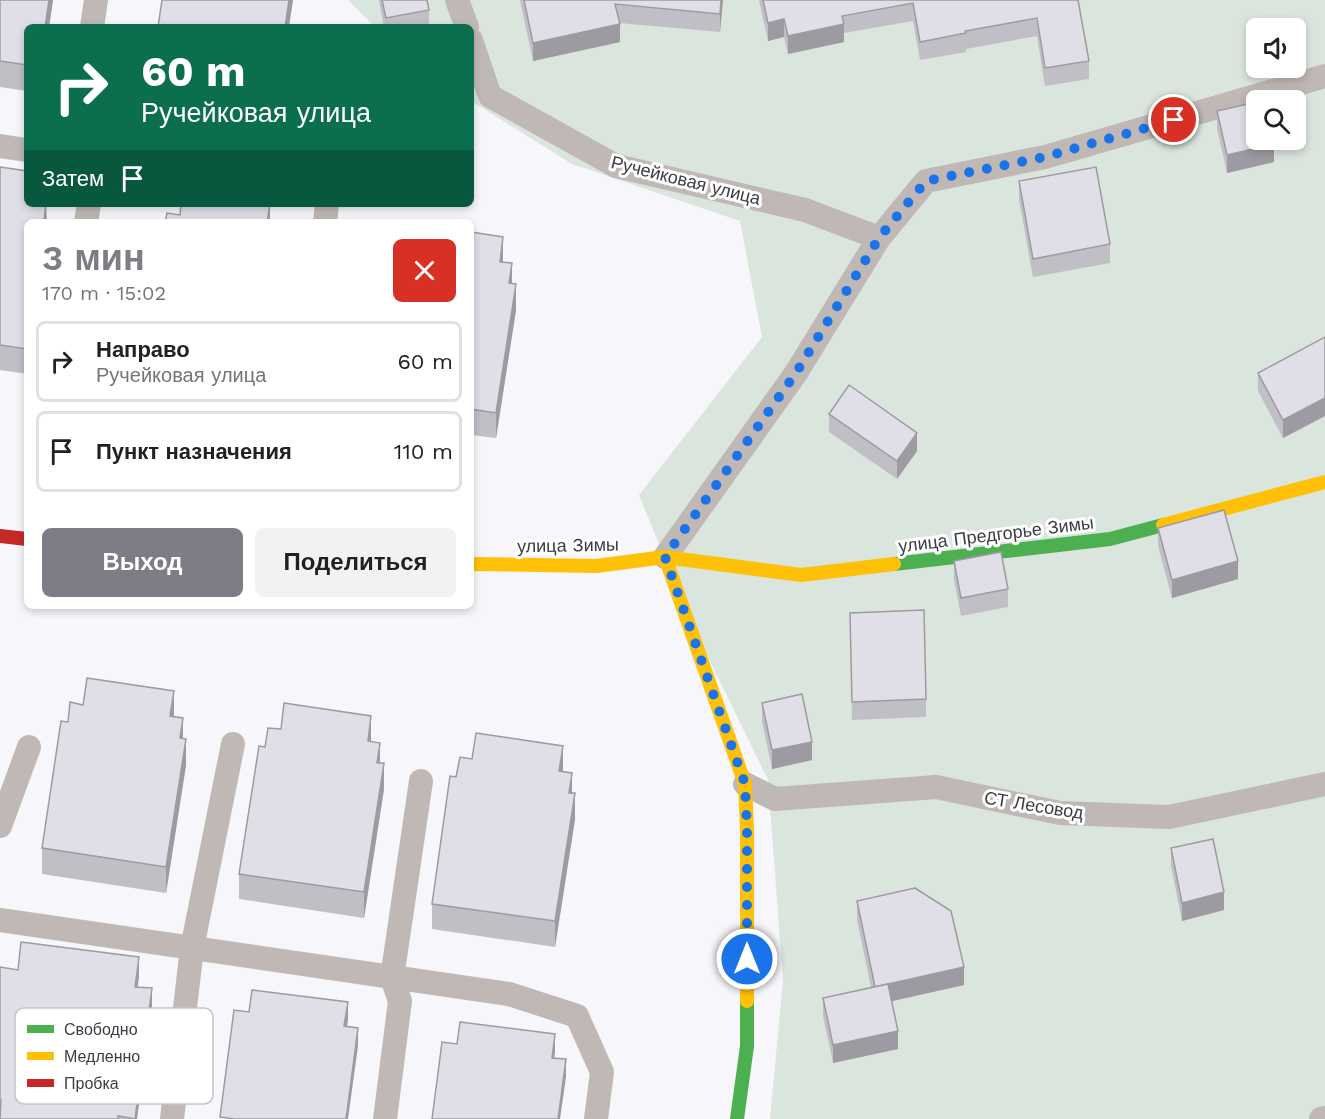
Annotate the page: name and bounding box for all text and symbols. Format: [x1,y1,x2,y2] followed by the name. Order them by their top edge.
[1246,18,1306,150] map controls
[1246,18,1306,78] button: sound
[141,47,245,96] text: 60 m
[42,48,120,126] icon: right
[1246,90,1306,150] button: search
[1148,94,1199,145] pin
[141,97,371,129] text: Ручейковая улица
[1157,103,1190,136] icon: arrive
[609,151,764,209] street label: Ручейковая улица
[116,162,149,195] icon: arrive
[42,166,104,191] text: Затем
[42,237,145,279] text: 3 мин
[393,239,456,302] button: close
[42,281,166,305] text: 170 m · 15:02
[96,337,190,362] text: Направо
[45,345,78,378] icon: right
[397,349,453,374] text: 60 m
[96,363,266,387] text: Ручейковая улица
[45,435,78,468] icon: arrive
[96,439,292,464] text: Пункт назначения
[394,439,453,464] text: 110 m
[897,512,1095,556] street label: улица Предгорье Зимы
[42,528,243,597] button: Выход
[255,528,456,597] button: Поделиться
[517,534,619,556] street label: улица Зимы
[983,787,1086,823] street label: СТ Лесовод
[715,927,779,991] position arrow
[15,1008,213,1104] legend
[64,1020,138,1039] text: Свободно
[64,1047,140,1066] text: Медленно
[64,1074,119,1093] text: Пробка

